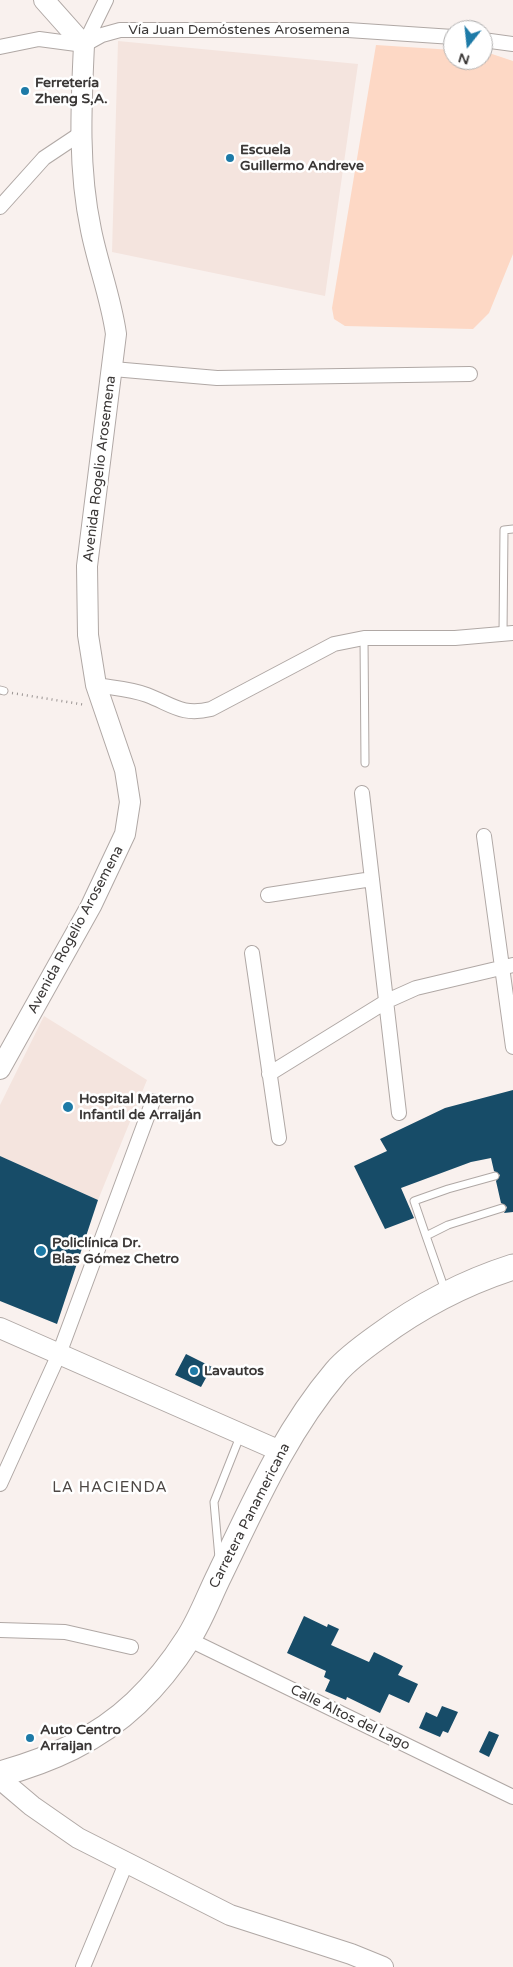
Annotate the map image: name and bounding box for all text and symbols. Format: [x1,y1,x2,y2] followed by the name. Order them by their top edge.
[443,20,493,70] north arrow
[128,22,350,38] street label: Vía Juan Demóstenes Arosemena
[456,49,472,69] text: N
[35,75,108,108] place label: Ferretería Zheng S,A.
[19,85,31,97] marker: Ferretería Zheng S,A.
[240,142,364,174] place label: Escuela Guillermo Andreve
[224,152,236,164] marker: Escuela Guillermo Andreve
[80,375,120,563] street label: Avenida Rogelio Arosemena
[25,843,127,1017] street label: Avenida Rogelio Arosemena
[79,1091,201,1124] place label: Hospital Materno Infantil de Arraiján
[61,1100,75,1114] marker: Hospital Materno Infantil de Arraiján
[52,1235,179,1268] place label: Policlínica Dr. Blas Gómez Chetro
[34,1244,48,1258] marker: Policlínica Dr. Blas Gómez Chetro
[204,1363,264,1379] place label: Lavautos
[188,1365,200,1377] marker: Lavautos
[206,1441,294,1591] street label: Carretera Panamericana
[51,1479,169,1497] district label: LA HACIENDA
[287,1682,413,1754] street label: Calle Altos del Lago
[40,1722,121,1754] place label: Auto Centro Arraijan
[24,1732,36,1744] marker: Auto Centro Arraijan

